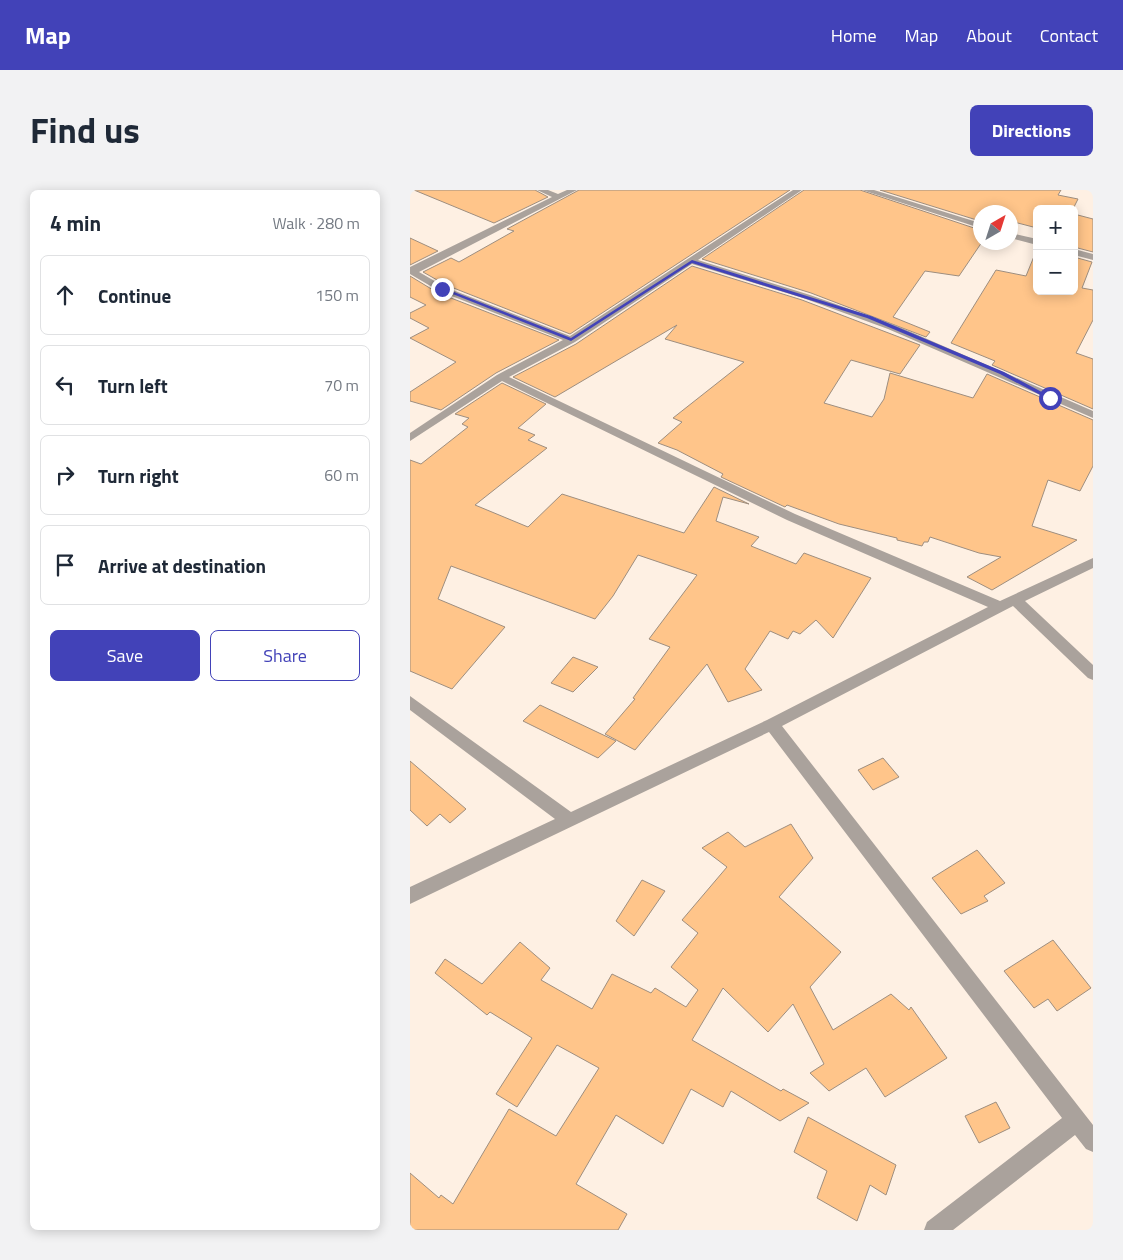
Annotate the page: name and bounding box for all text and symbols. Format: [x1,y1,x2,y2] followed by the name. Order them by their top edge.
[25,17,71,53] text: Map
[831,22,877,49] text: Home
[905,22,938,49] text: Map
[966,22,1012,49] text: About
[1040,22,1098,49] text: Contact
[30,103,140,157] text: Find us
[970,105,1093,156] button: Directions
[973,205,1018,250] north arrow
[1033,205,1078,295] map controls
[1033,205,1078,250] button: +
[50,207,101,239] text: 4 min
[272,211,360,235] text: Walk · 280 m
[1033,250,1078,295] button: −
[431,278,454,301] route end
[51,281,79,309] icon: ahead
[98,281,171,310] text: Continue
[315,283,359,307] text: 150 m
[51,371,79,399] icon: left
[98,371,168,400] text: Turn left
[324,373,359,397] text: 70 m
[1039,387,1062,410] route start
[51,461,79,489] icon: right
[98,461,179,490] text: Turn right
[324,463,359,487] text: 60 m
[51,551,79,579] icon: arrive
[98,551,266,580] text: Arrive at destination
[50,630,200,681] button: Save
[210,630,360,681] button: Share

